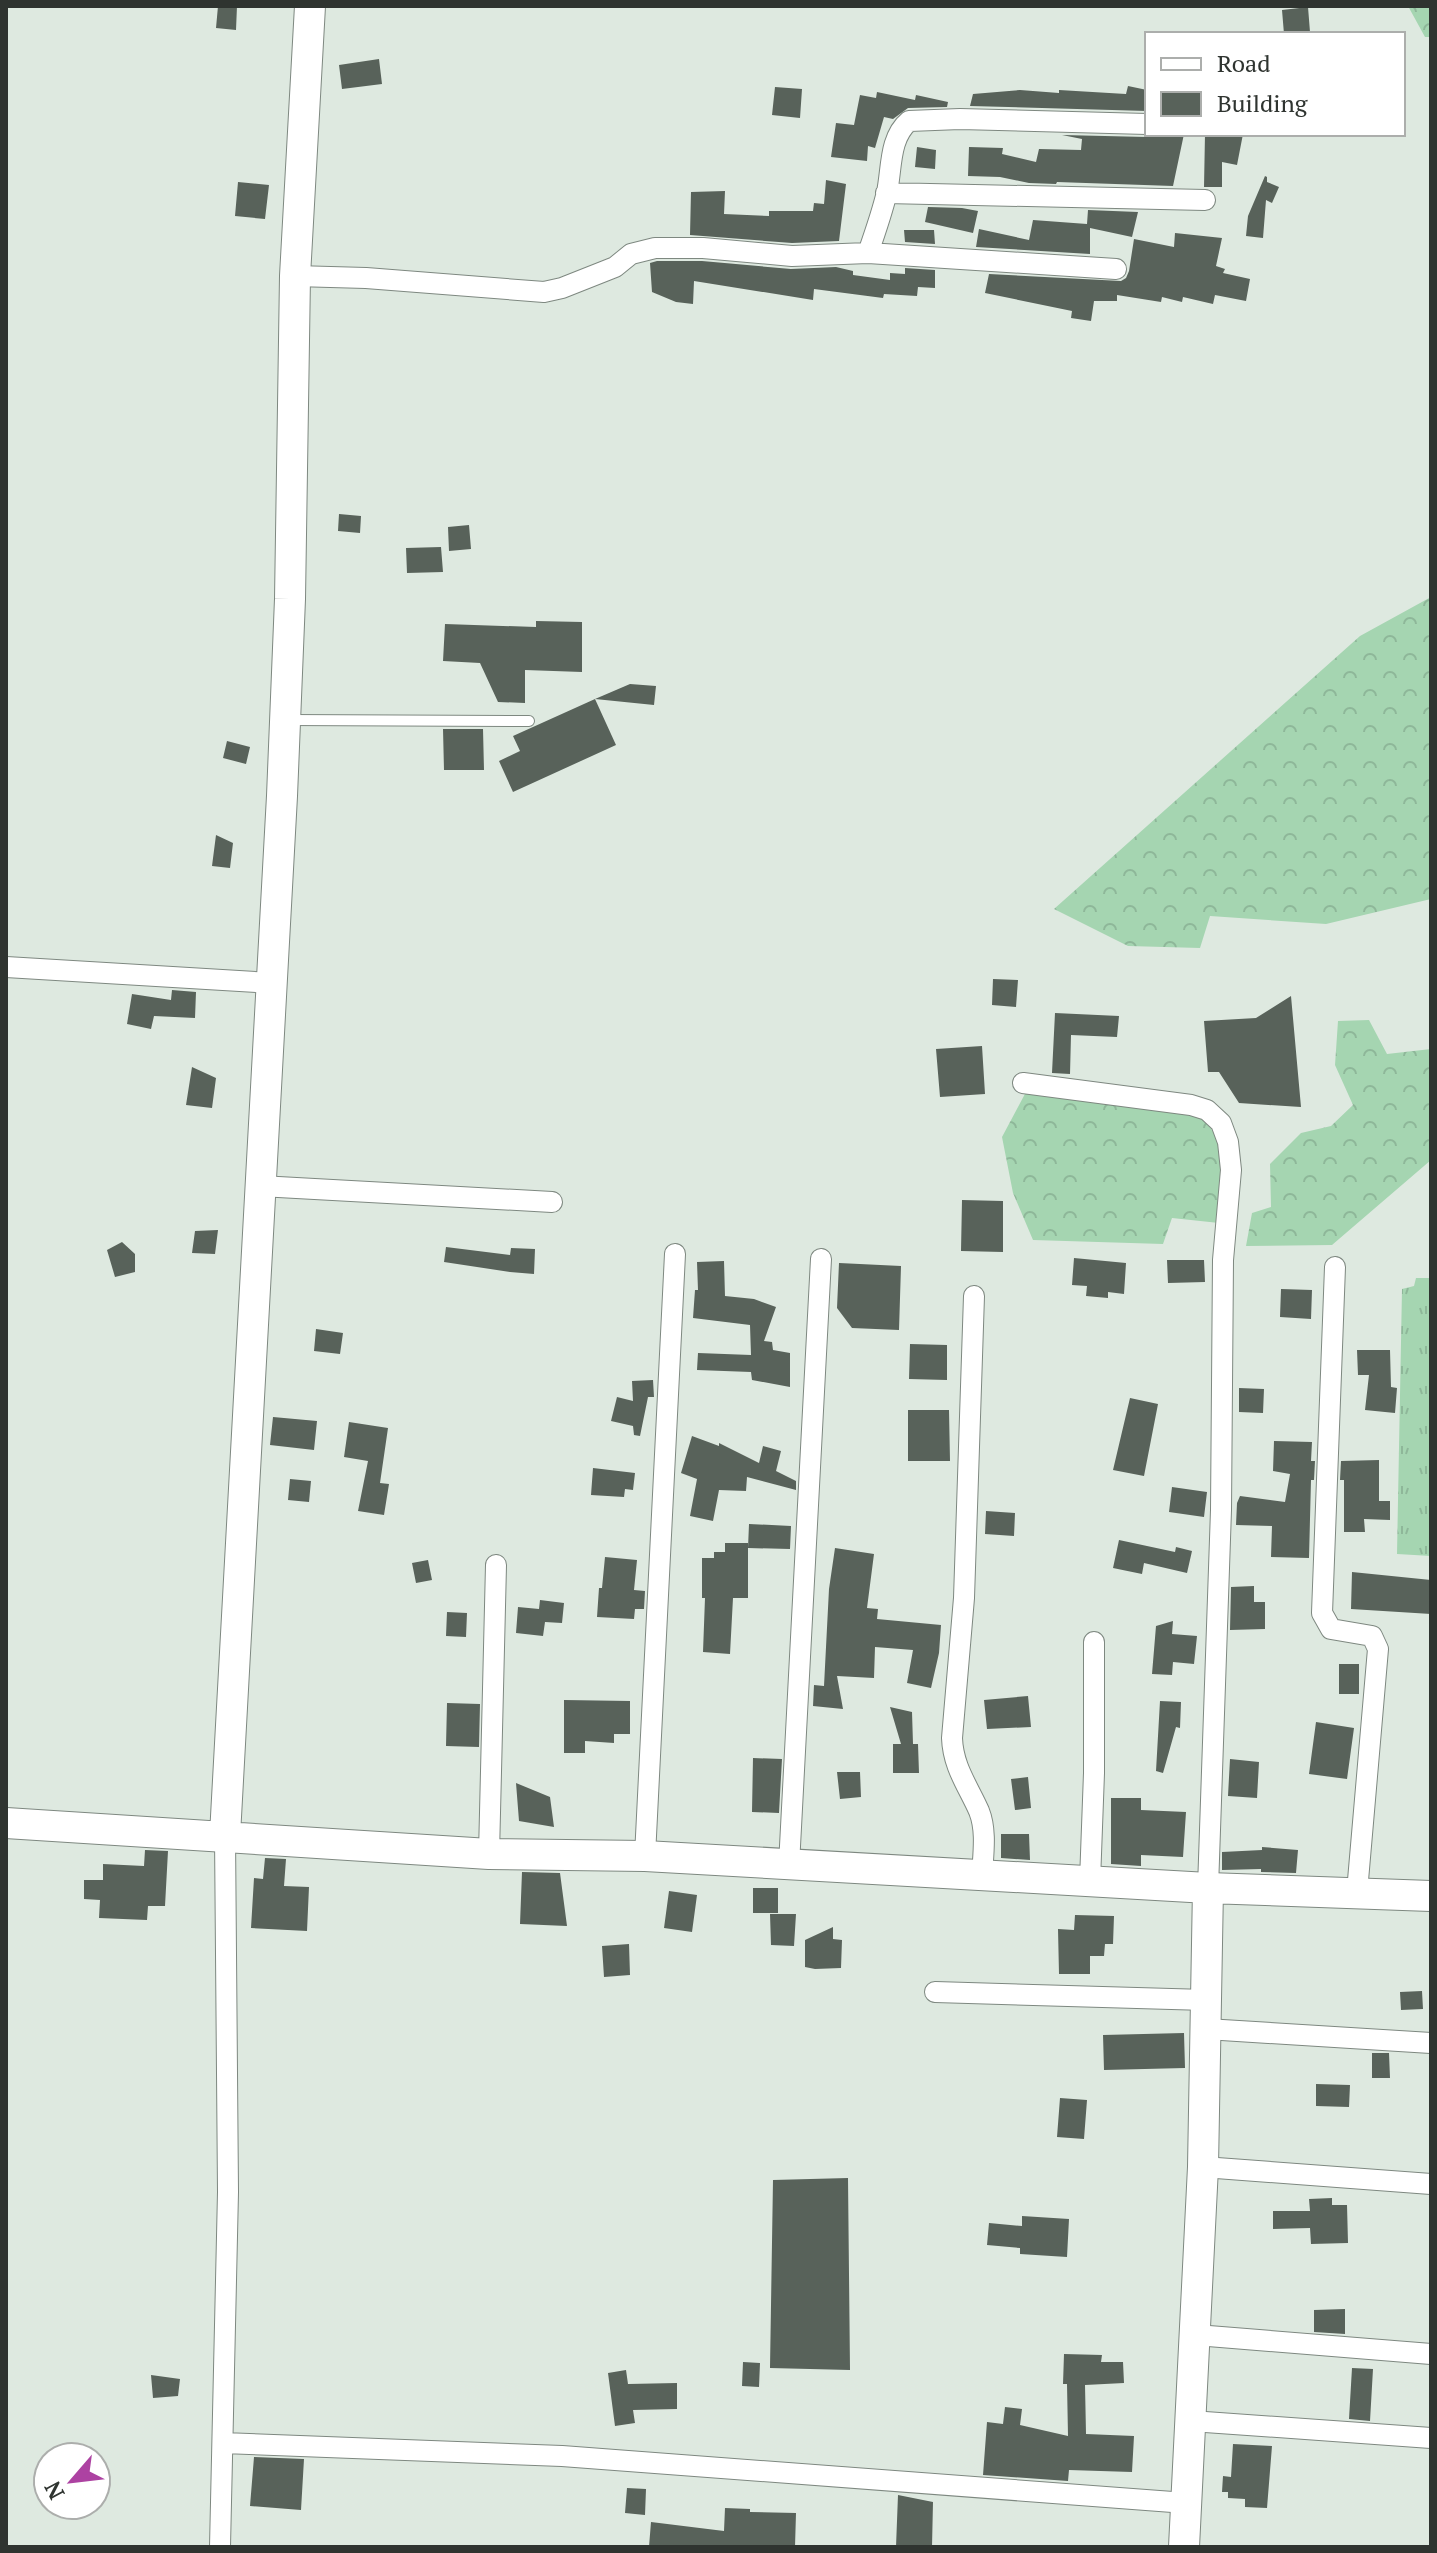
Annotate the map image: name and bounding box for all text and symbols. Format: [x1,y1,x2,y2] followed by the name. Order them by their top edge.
[1145,32,1405,136] legend
[1217,47,1271,79] text: Road
[1217,87,1308,119] text: Building
[32,2441,112,2521] north arrow
[37,2476,71,2505] text: N

